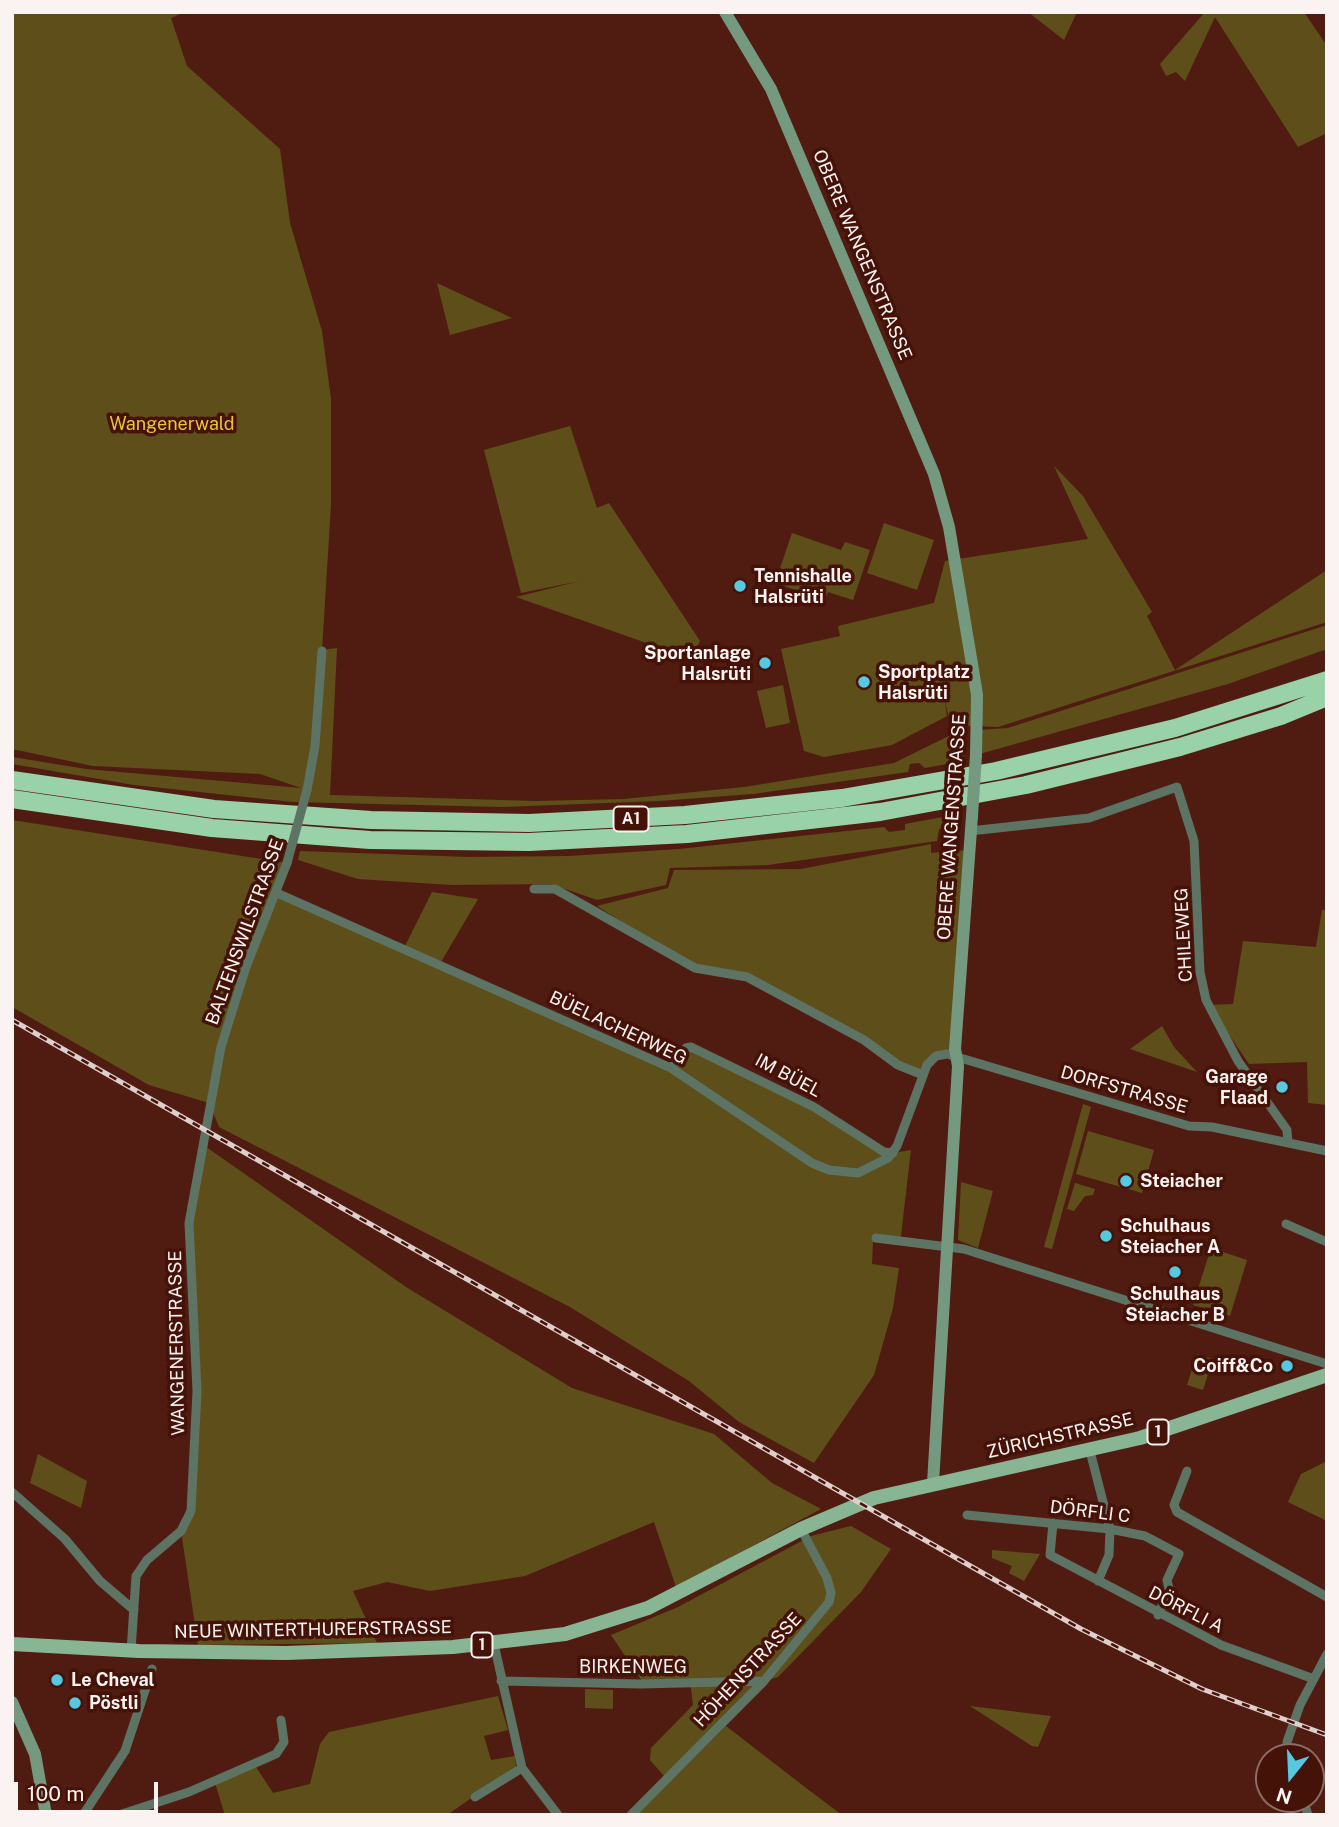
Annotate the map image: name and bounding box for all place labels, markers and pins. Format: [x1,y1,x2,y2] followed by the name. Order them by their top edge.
[754,565,852,608] place label: Tennishalle Halsrüti
[732,578,748,594] marker: Tennishalle Halsrüti
[644,642,751,684] place label: Sportanlage Halsrüti
[757,655,773,671] marker: Sportanlage Halsrüti
[878,661,970,704] place label: Sportplatz Halsrüti
[856,674,872,690] marker: Sportplatz Halsrüti
[1205,1066,1268,1108] place label: Garage Flaad
[1274,1079,1290,1095] marker: Garage Flaad
[1140,1170,1223,1192] place label: Steiacher
[1118,1173,1134,1189] marker: Steiacher
[1120,1215,1220,1258] place label: Schulhaus Steiacher A
[1098,1228,1114,1244] marker: Schulhaus Steiacher A
[1167,1264,1183,1280] marker: Schulhaus Steiacher B
[1125,1283,1225,1326] place label: Schulhaus Steiacher B
[1193,1355,1273,1377] place label: Coiff&Co
[1279,1358,1295,1374] marker: Coiff&Co
[71,1669,155,1691] place label: Le Cheval
[49,1672,65,1688] marker: Le Cheval
[89,1692,138,1714] place label: Pöstli
[67,1695,83,1711] marker: Pöstli

